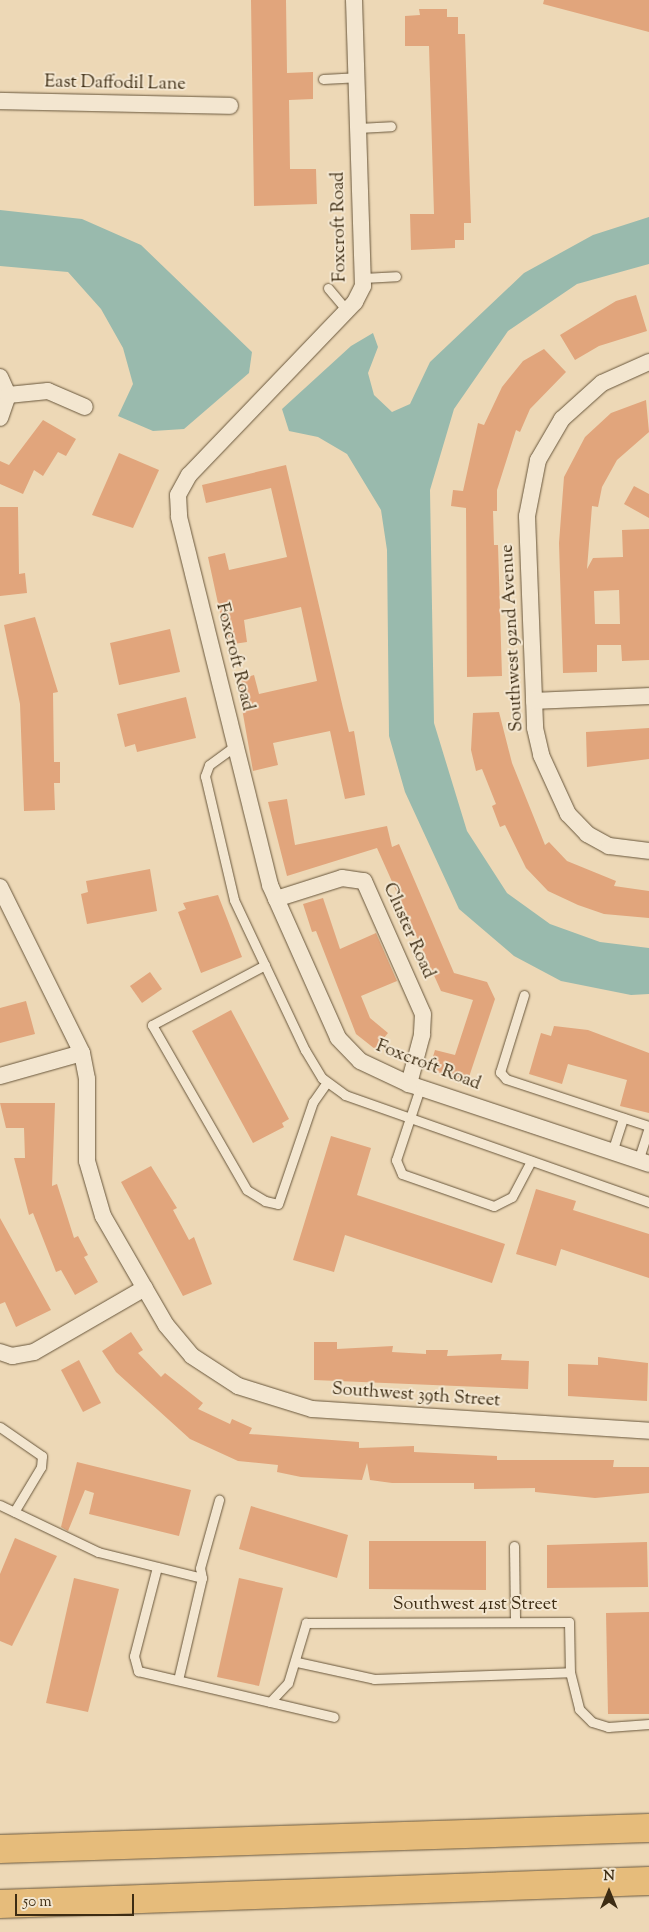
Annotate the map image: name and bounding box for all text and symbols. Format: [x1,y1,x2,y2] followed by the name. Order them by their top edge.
[44,72,186,96] street label: East Daffodil Lane
[328,172,352,282] street label: Foxcroft Road
[497,544,529,732] street label: Southwest 92nd Avenue
[210,601,258,713] street label: Foxcroft Road
[377,880,439,982] street label: Cluster Road
[373,1036,483,1096] street label: Foxcroft Road
[331,1379,501,1413] street label: Southwest 39th Street
[393,1594,557,1616] street label: Southwest 41st Street
[584,1867,634,1917] north arrow
[603,1867,615,1887] text: N
[18,1884,136,1916] scale bar
[23,1892,52,1913] text: 50 m

